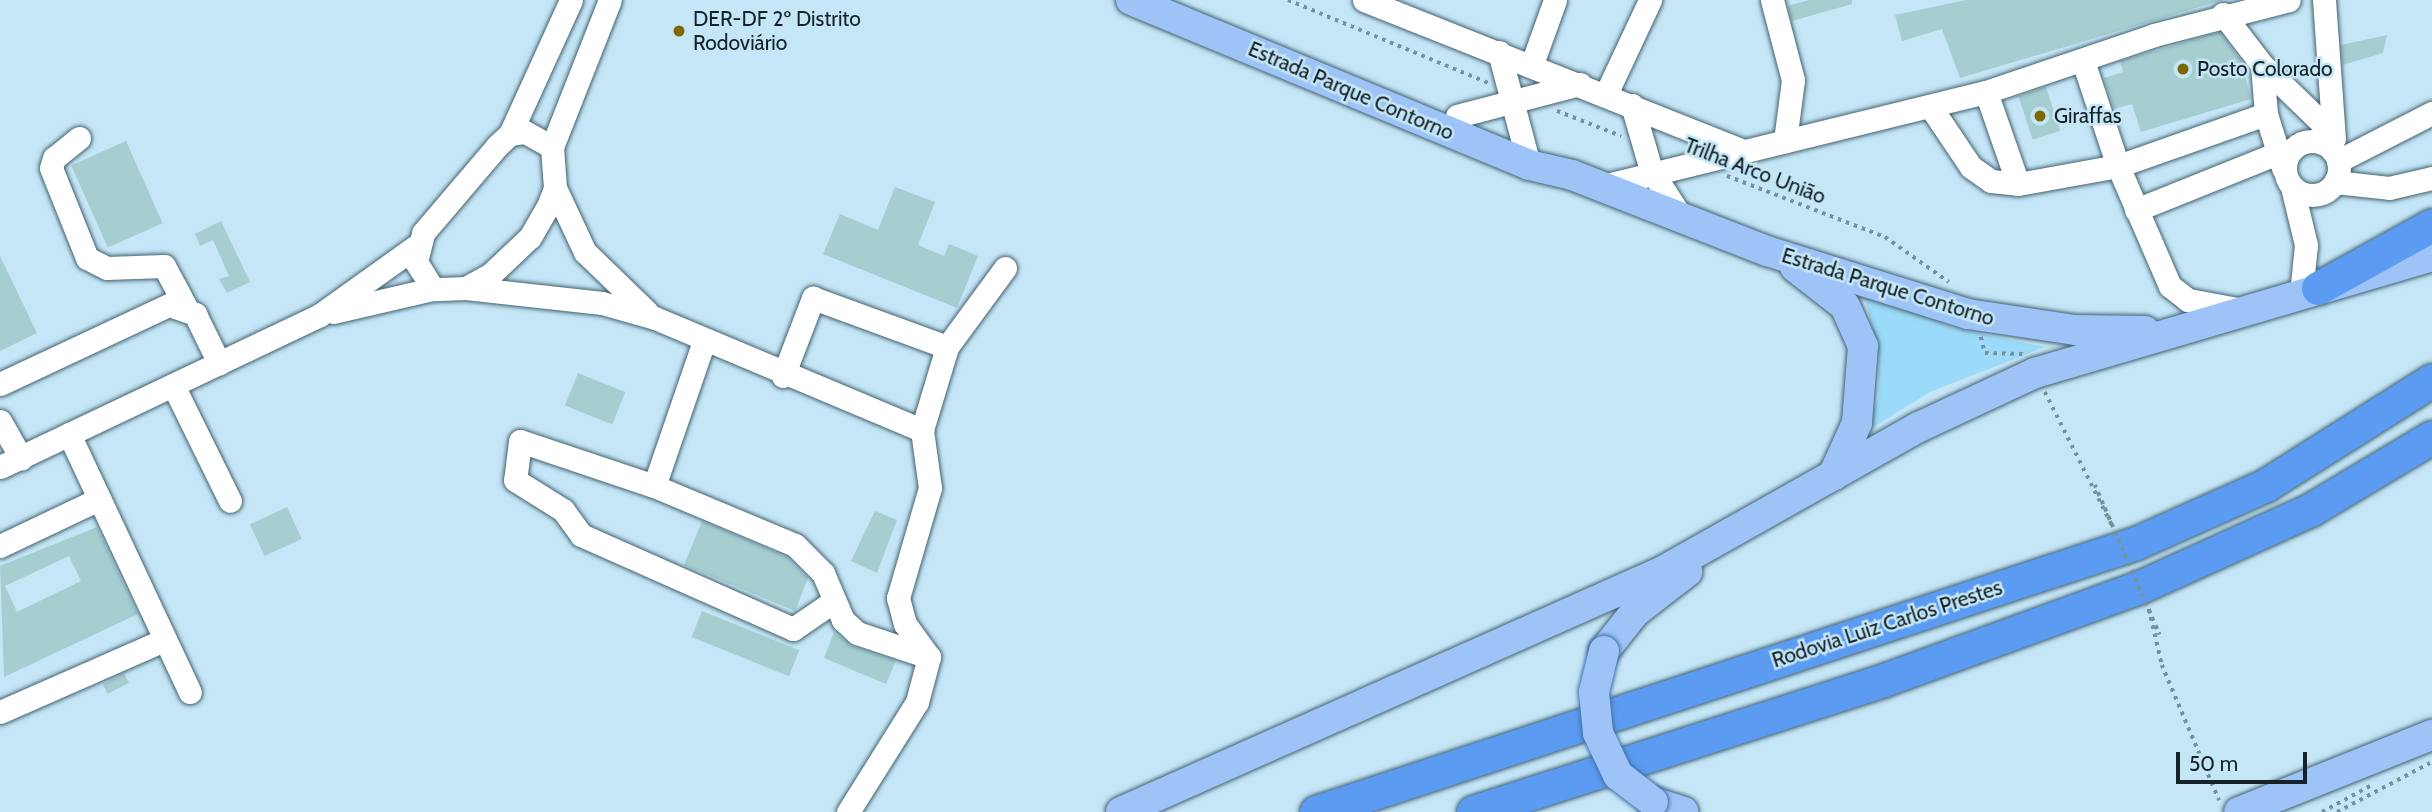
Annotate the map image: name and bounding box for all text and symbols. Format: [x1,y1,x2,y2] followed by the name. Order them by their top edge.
[693,6,861,56] place label: DER-DF 2º Distrito Rodoviário
[671,23,687,39] marker: DER-DF 2º Distrito Rodoviário
[1244,36,1458,146] street label: Estrada Parque Contorno
[2197,56,2333,82] place label: Posto Colorado
[2175,61,2191,77] marker: Posto Colorado
[2054,103,2121,129] place label: Giraffas
[2032,108,2048,124] marker: Giraffas
[1681,132,1829,210] street label: Trilha Arco União
[1779,243,1997,331] street label: Estrada Parque Contorno
[1769,575,2005,673] street label: Rodovia Luiz Carlos Prestes
[2180,738,2311,782] scale bar
[2189,751,2238,776] text: 50 m

